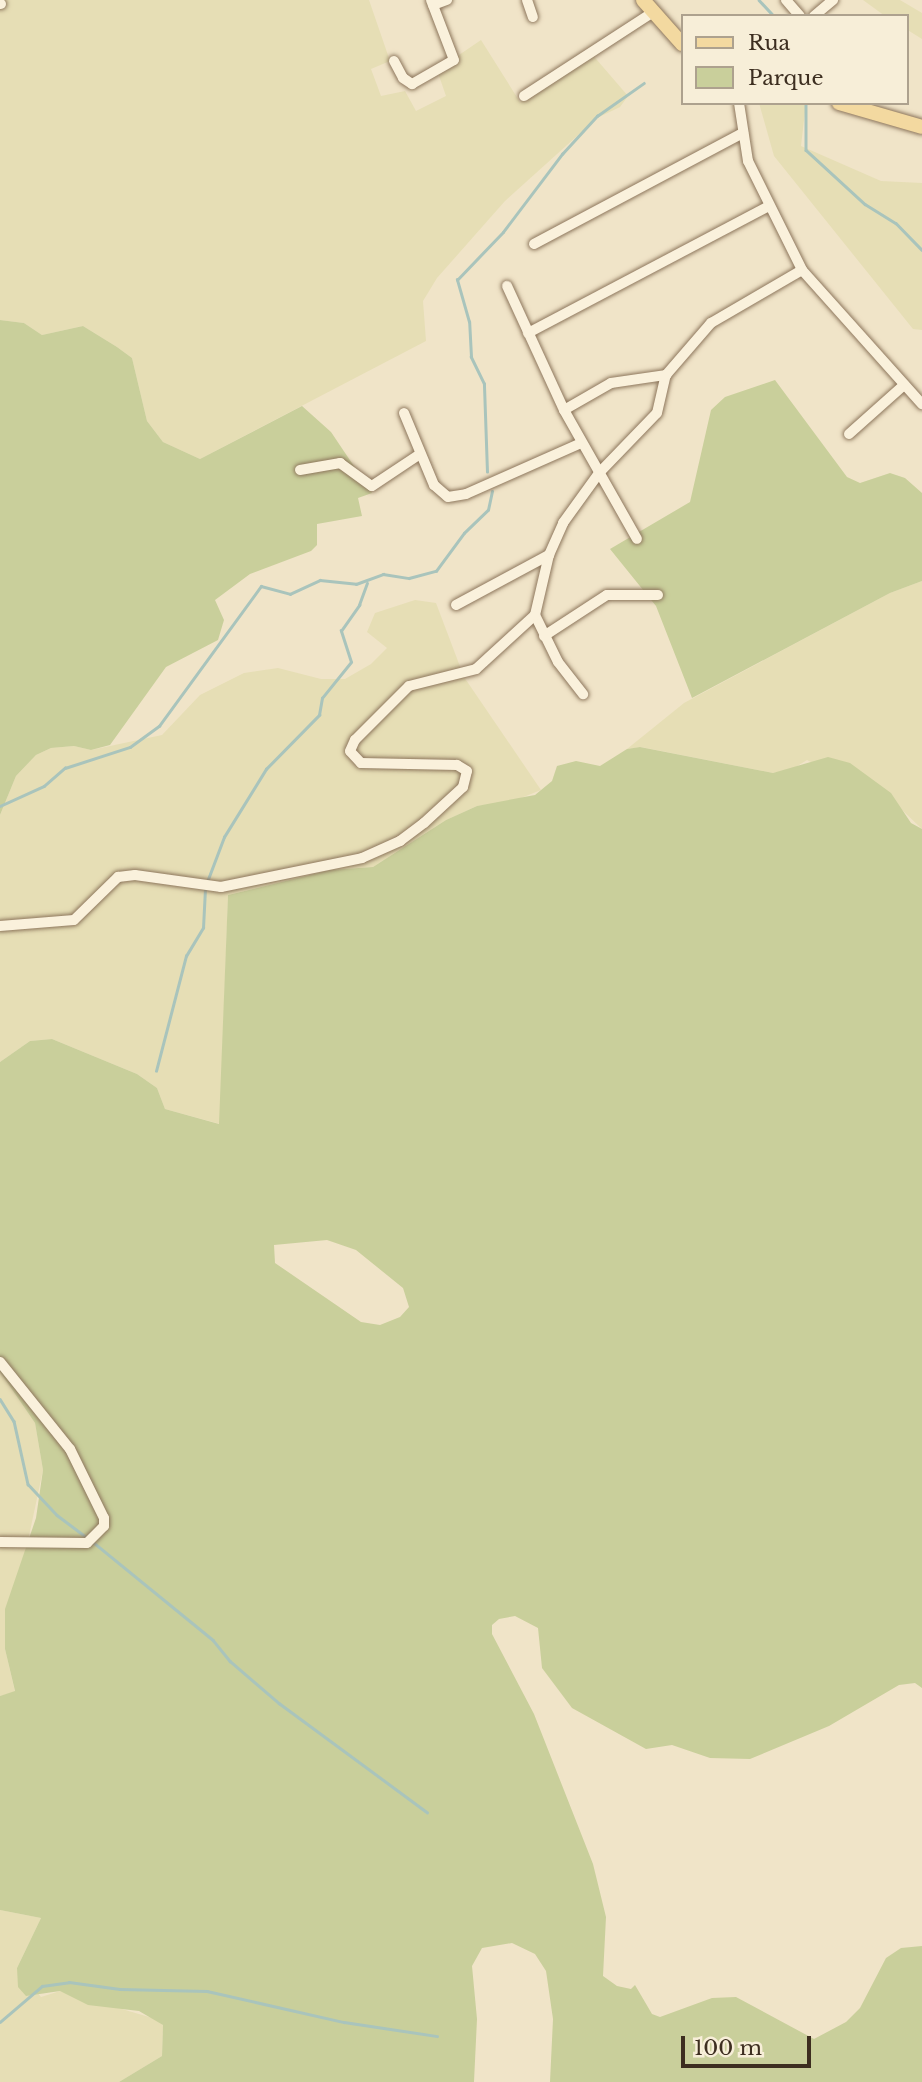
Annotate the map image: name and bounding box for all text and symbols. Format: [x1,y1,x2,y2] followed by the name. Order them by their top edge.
[680,14,908,105] legend
[748,30,790,56] text: Rua
[748,65,823,91] text: Parque
[684,2022,814,2066] scale bar
[694,2035,762,2061] text: 100 m

